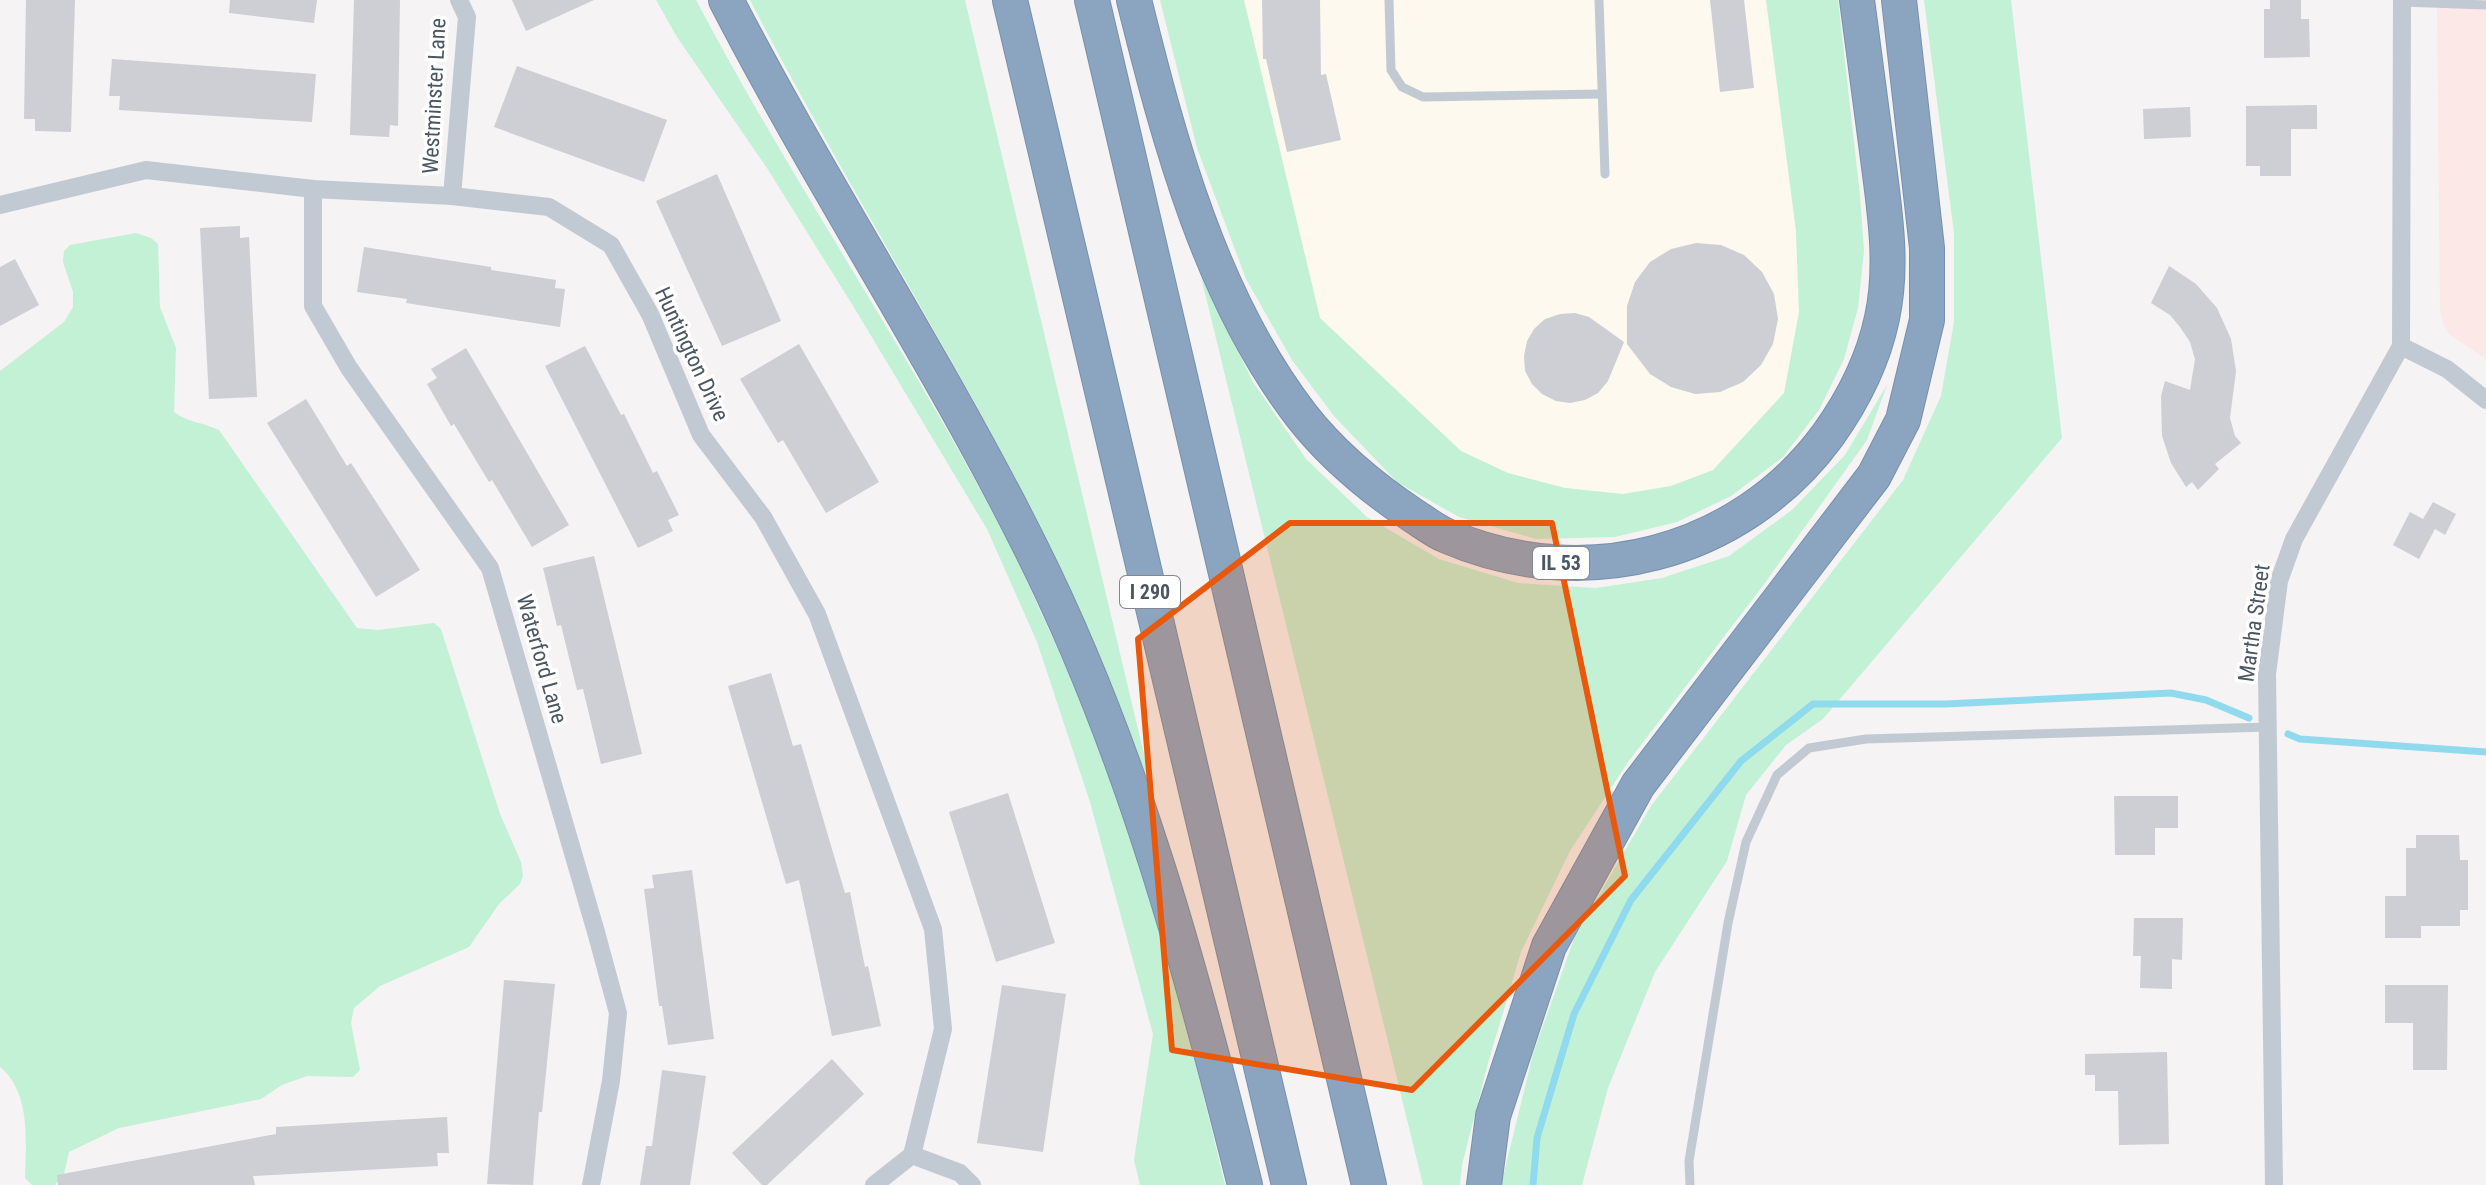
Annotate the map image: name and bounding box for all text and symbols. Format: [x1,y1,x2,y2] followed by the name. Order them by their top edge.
[417,17,451,175] street label: Westminster Lane
[650,283,734,425] street label: Huntington Drive
[1533,547,1589,579] road number: IL 53
[2233,563,2275,683] street label: Martha Street
[1120,576,1180,608] road number: I 290
[512,592,572,726] street label: Waterford Lane

